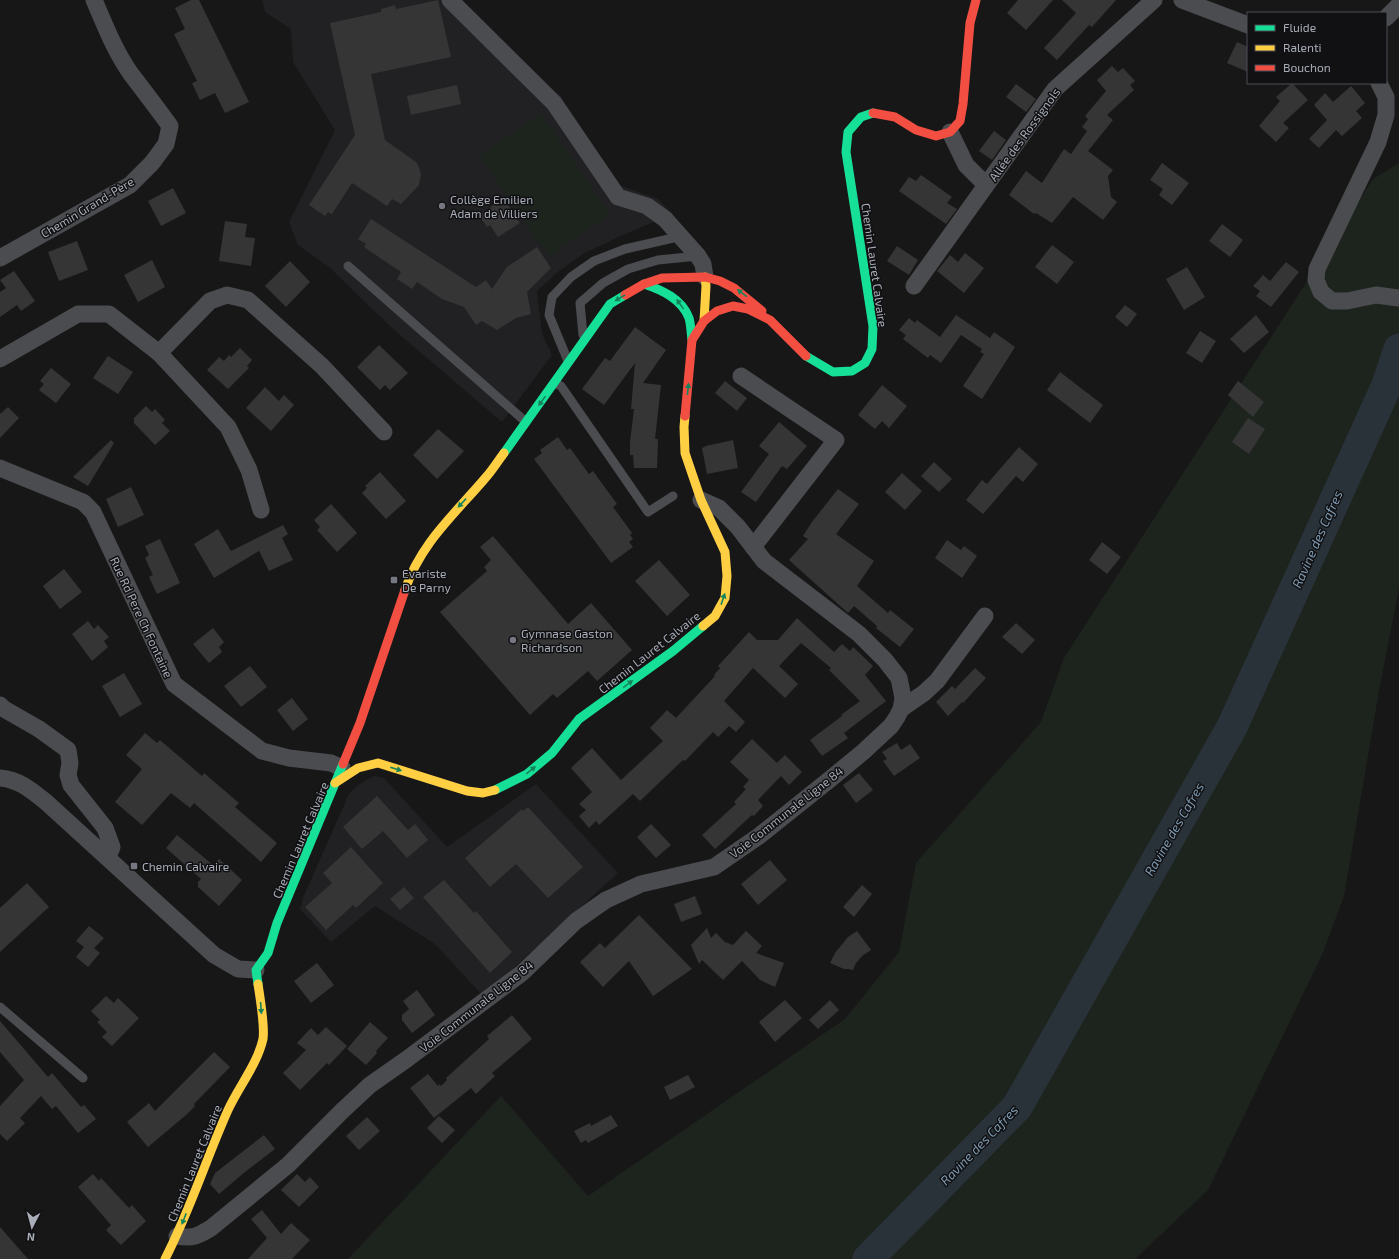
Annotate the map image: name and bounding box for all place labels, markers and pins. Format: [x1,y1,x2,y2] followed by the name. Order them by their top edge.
[450,192,538,220] place label: Collège Emilien Adam de Villiers
[437,201,447,211] marker: Collège Emilien Adam de Villiers
[402,566,451,594] place label: Evariste De Parny
[389,575,399,585] marker: Evariste De Parny
[521,626,613,654] place label: Gymnase Gaston Richardson
[508,635,518,645] marker: Gymnase Gaston Richardson
[142,859,229,873] place label: Chemin Calvaire
[129,861,139,871] marker: Chemin Calvaire

